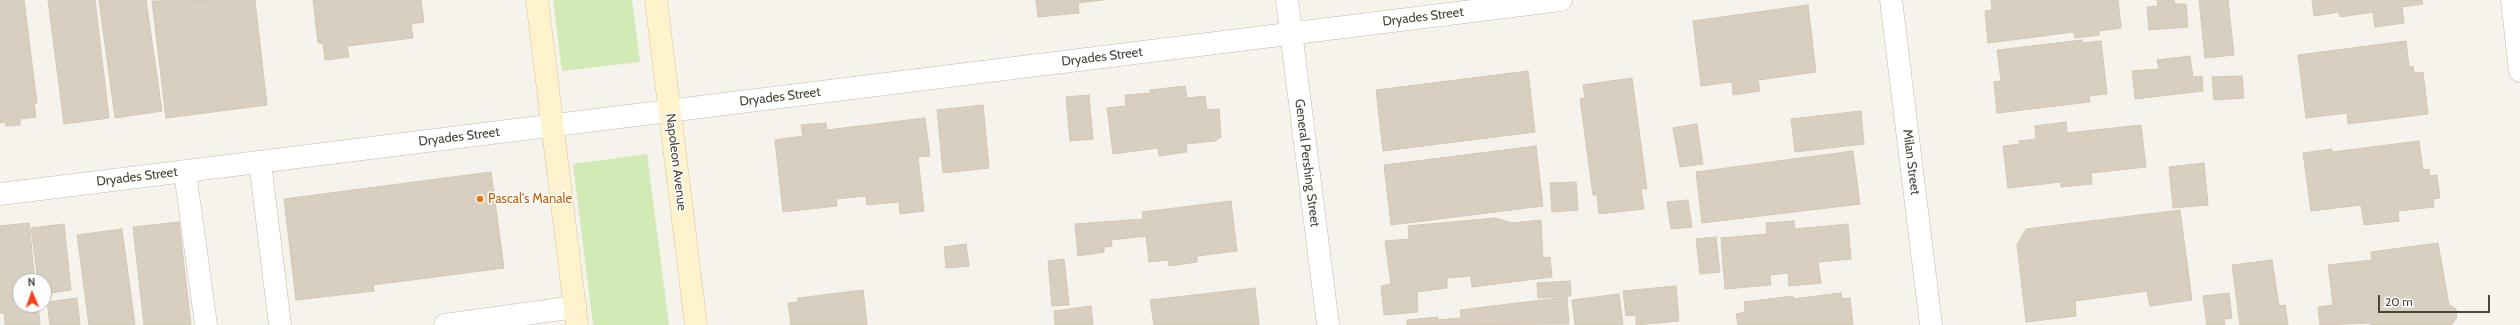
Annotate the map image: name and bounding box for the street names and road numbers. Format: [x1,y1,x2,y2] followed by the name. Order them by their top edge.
[1381,4,1465,30] street label: Dryades Street
[1060,44,1144,70] street label: Dryades Street
[738,84,822,110] street label: Dryades Street
[1291,98,1323,228] street label: General Pershing Street
[662,112,690,212] street label: Napoleon Avenue
[417,124,501,150] street label: Dryades Street
[1899,128,1923,196] street label: Milan Street
[95,164,179,190] street label: Dryades Street

